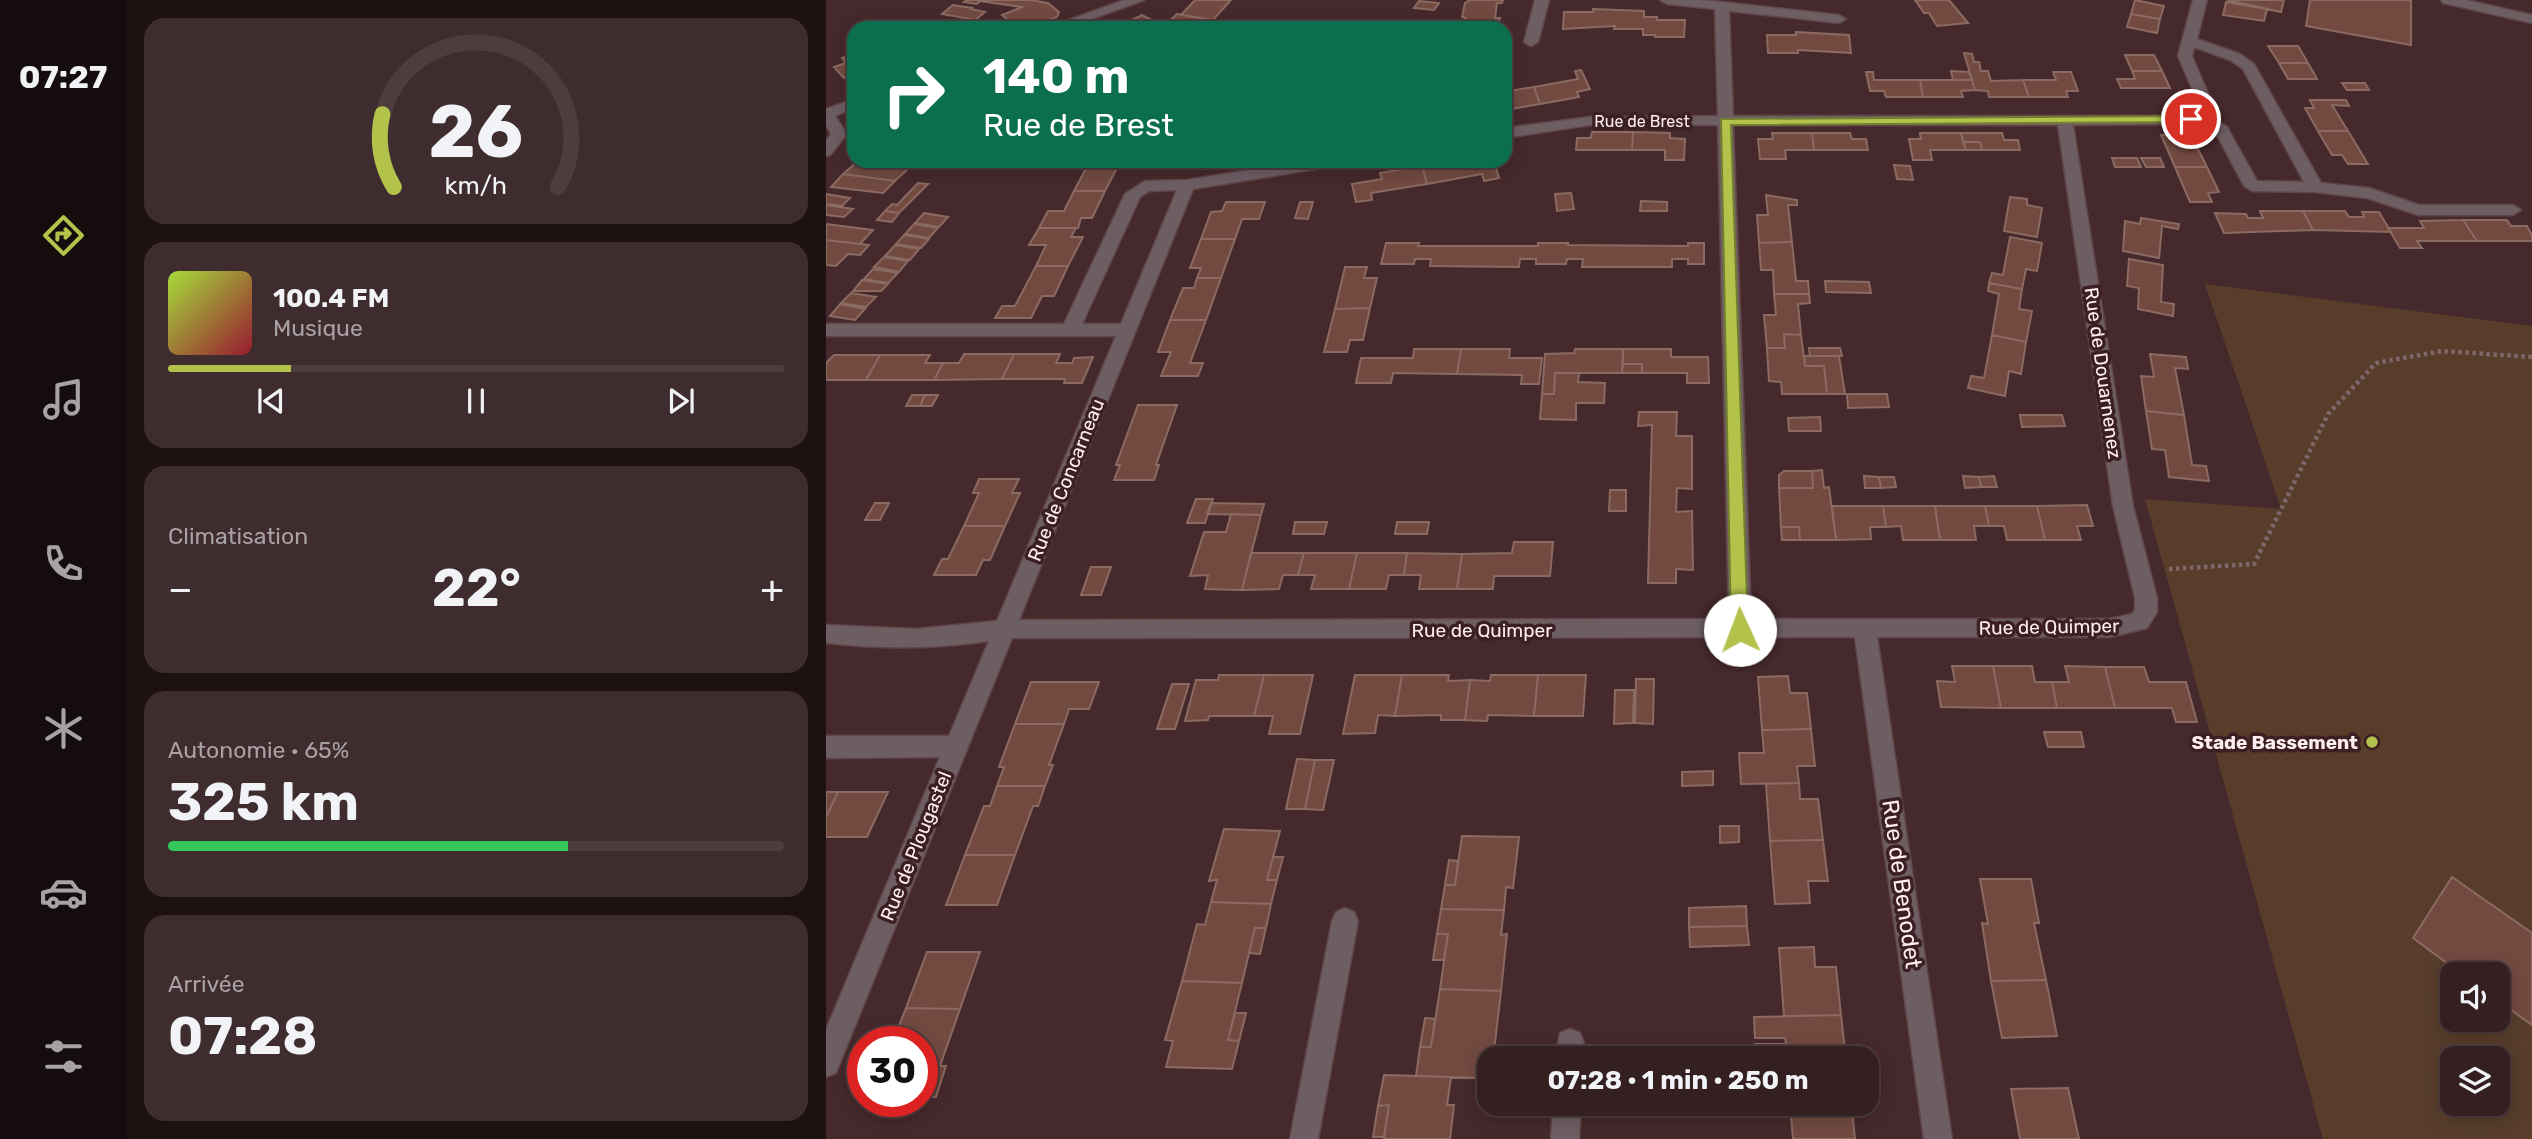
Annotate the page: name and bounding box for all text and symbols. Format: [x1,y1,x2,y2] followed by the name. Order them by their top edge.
[983,47,1129,105] text: 140 m
[868,49,959,140] icon: right
[19,58,107,96] text: 07:27
[429,89,523,175] text: 26
[2161,89,2221,149] pin
[2172,100,2210,138] icon: arrive
[983,106,1174,144] text: Rue de Brest
[1594,112,1690,131] street label: Rue de Brest
[445,171,507,200] text: km/h
[39,211,88,260] icon: directions
[273,283,389,314] text: 100.4 FM
[2080,286,2126,460] street label: Rue de Douarnenez
[273,314,363,342] text: Musique
[39,375,88,424] icon: music
[252,382,290,420] icon: previous
[457,382,495,420] icon: pause
[662,382,700,420] icon: next
[1023,395,1109,565] street label: Rue de Concarneau
[168,522,308,550] text: Climatisation
[39,539,88,588] icon: phone
[432,557,521,619] text: 22°
[168,566,193,612] text: −
[760,566,784,612] text: +
[1703,593,1777,667] position arrow
[1978,614,2120,640] street label: Rue de Quimper
[1412,619,1553,642] street label: Rue de Quimper
[39,704,88,753] icon: climate
[2191,731,2358,754] place label: Stade Bassement
[2364,734,2380,750] marker: Stade Bassement
[168,736,349,764] text: Autonomie · 65%
[876,768,956,924] street label: Rue de Plougastel
[168,771,359,833] text: 325 km
[1876,798,1928,970] street label: Rue de Benodet
[39,868,88,917] icon: car
[2440,962,2510,1116] map controls
[2440,962,2510,1032] button: sound
[168,970,245,998] text: Arrivée
[168,1005,317,1067] text: 07:28
[847,1026,938,1117] speed limit sign: 30
[39,1032,88,1081] icon: filters
[2440,1046,2510,1116] button: layers
[1547,1065,1809,1096] text: 07:28 · 1 min · 250 m

